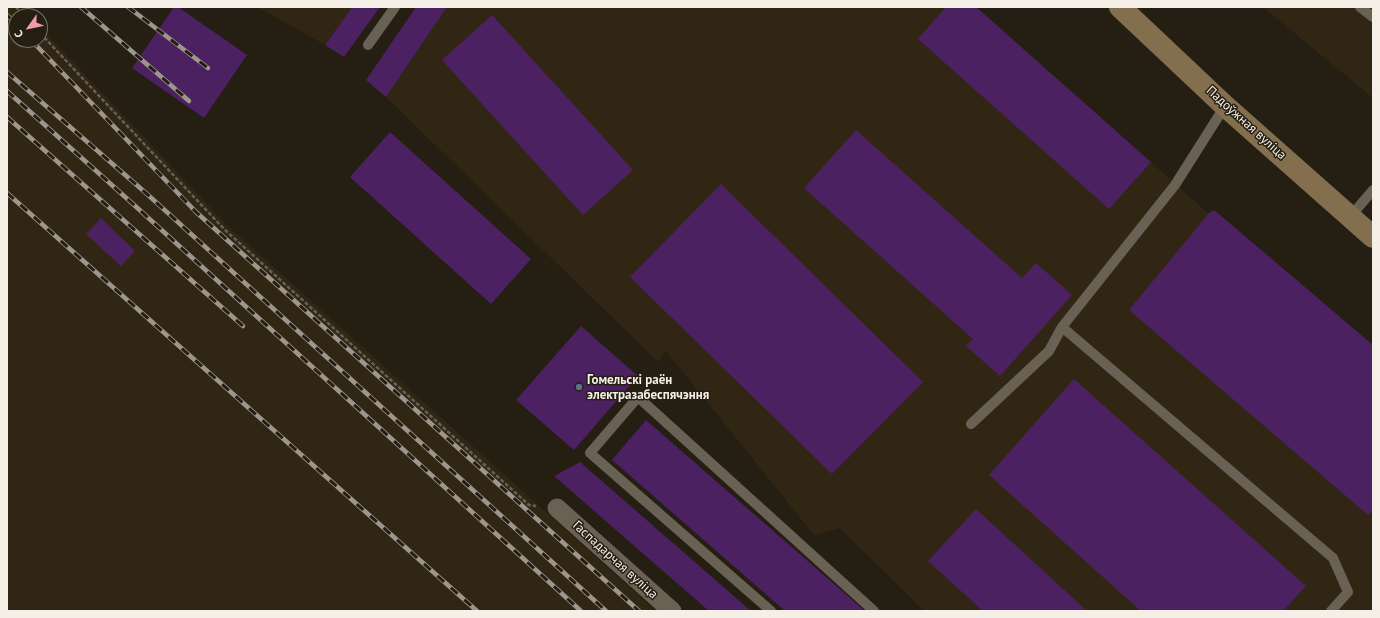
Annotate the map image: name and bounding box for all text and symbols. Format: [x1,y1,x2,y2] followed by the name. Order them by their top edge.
[8,8,48,48] north arrow
[11,28,26,40] text: С
[1203,83,1289,163] street label: Падоўжная вуліца
[587,372,709,403] place label: Гомельскі раён электразабеспячэння
[574,382,584,392] marker: Гомельскі раён электразабеспячэння
[569,518,661,602] street label: Гаспадарчая вуліца

